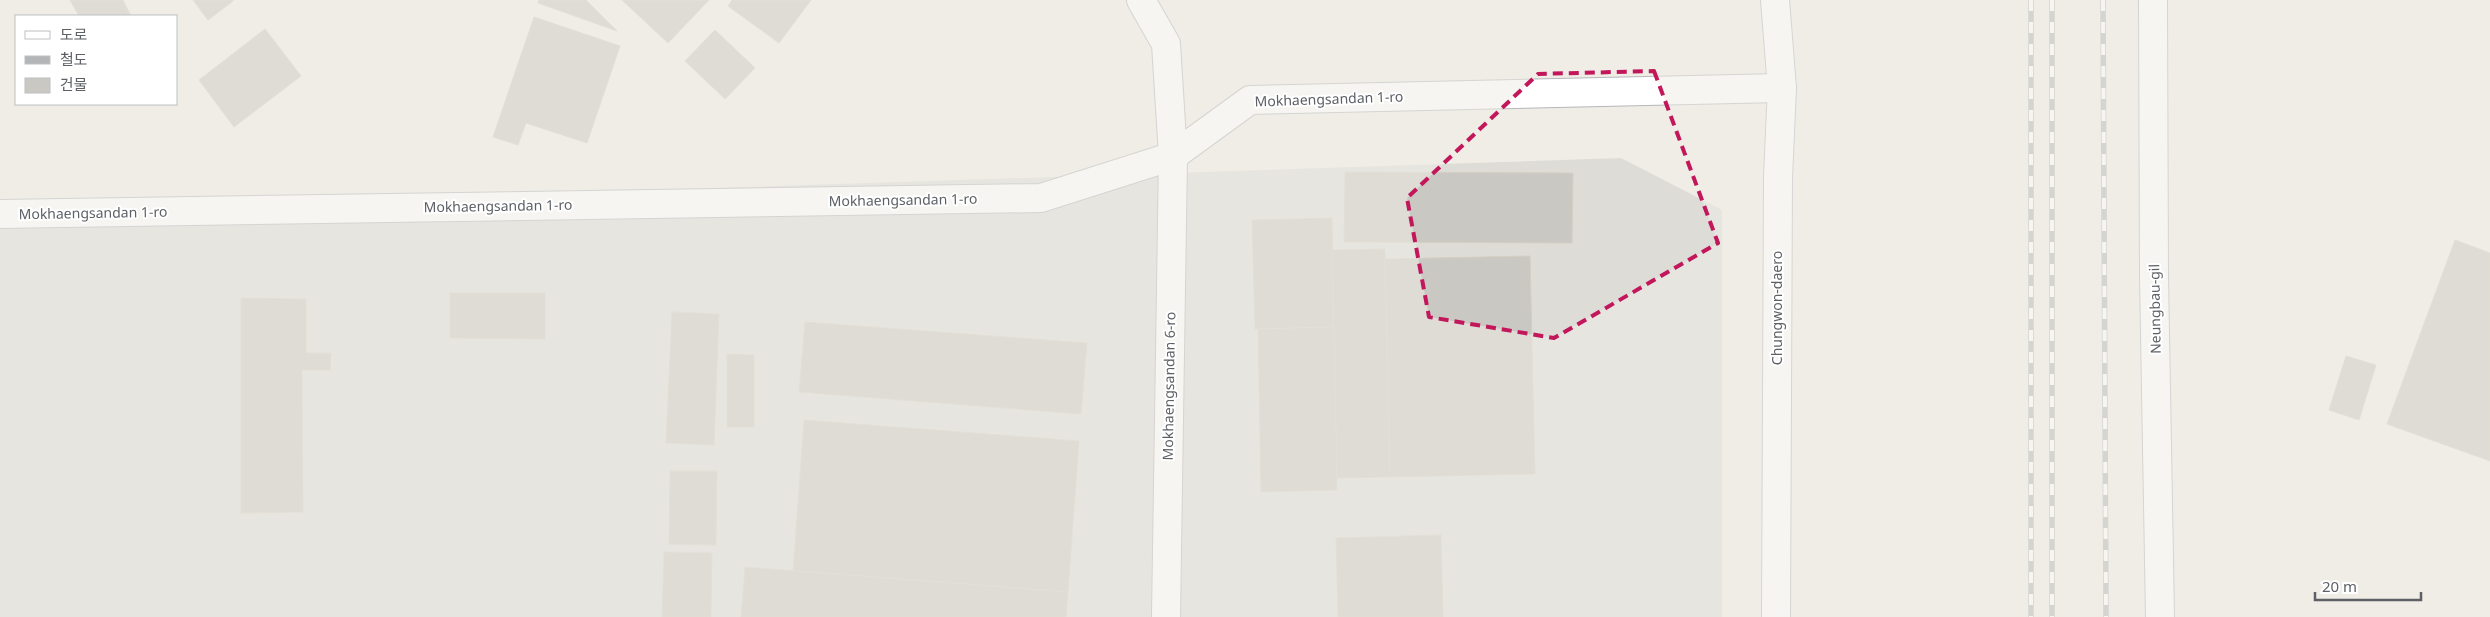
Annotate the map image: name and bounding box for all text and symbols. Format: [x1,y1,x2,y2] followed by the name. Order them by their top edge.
[15,15,178,105] legend
[60,24,88,44] text: 도로
[60,49,88,69] text: 철도
[60,74,88,94] text: 건물
[1254,86,1404,111] street label: Mokhaengsandan 1-ro
[828,189,978,210] street label: Mokhaengsandan 1-ro
[423,195,573,216] street label: Mokhaengsandan 1-ro
[18,202,168,223] street label: Mokhaengsandan 1-ro
[1767,251,1786,365] street label: Chungwon-daero
[2144,264,2165,354] street label: Neungbau-gil
[1158,311,1179,461] street label: Mokhaengsandan 6-ro
[2315,570,2421,602] scale bar
[2322,576,2357,596] text: 20 m

